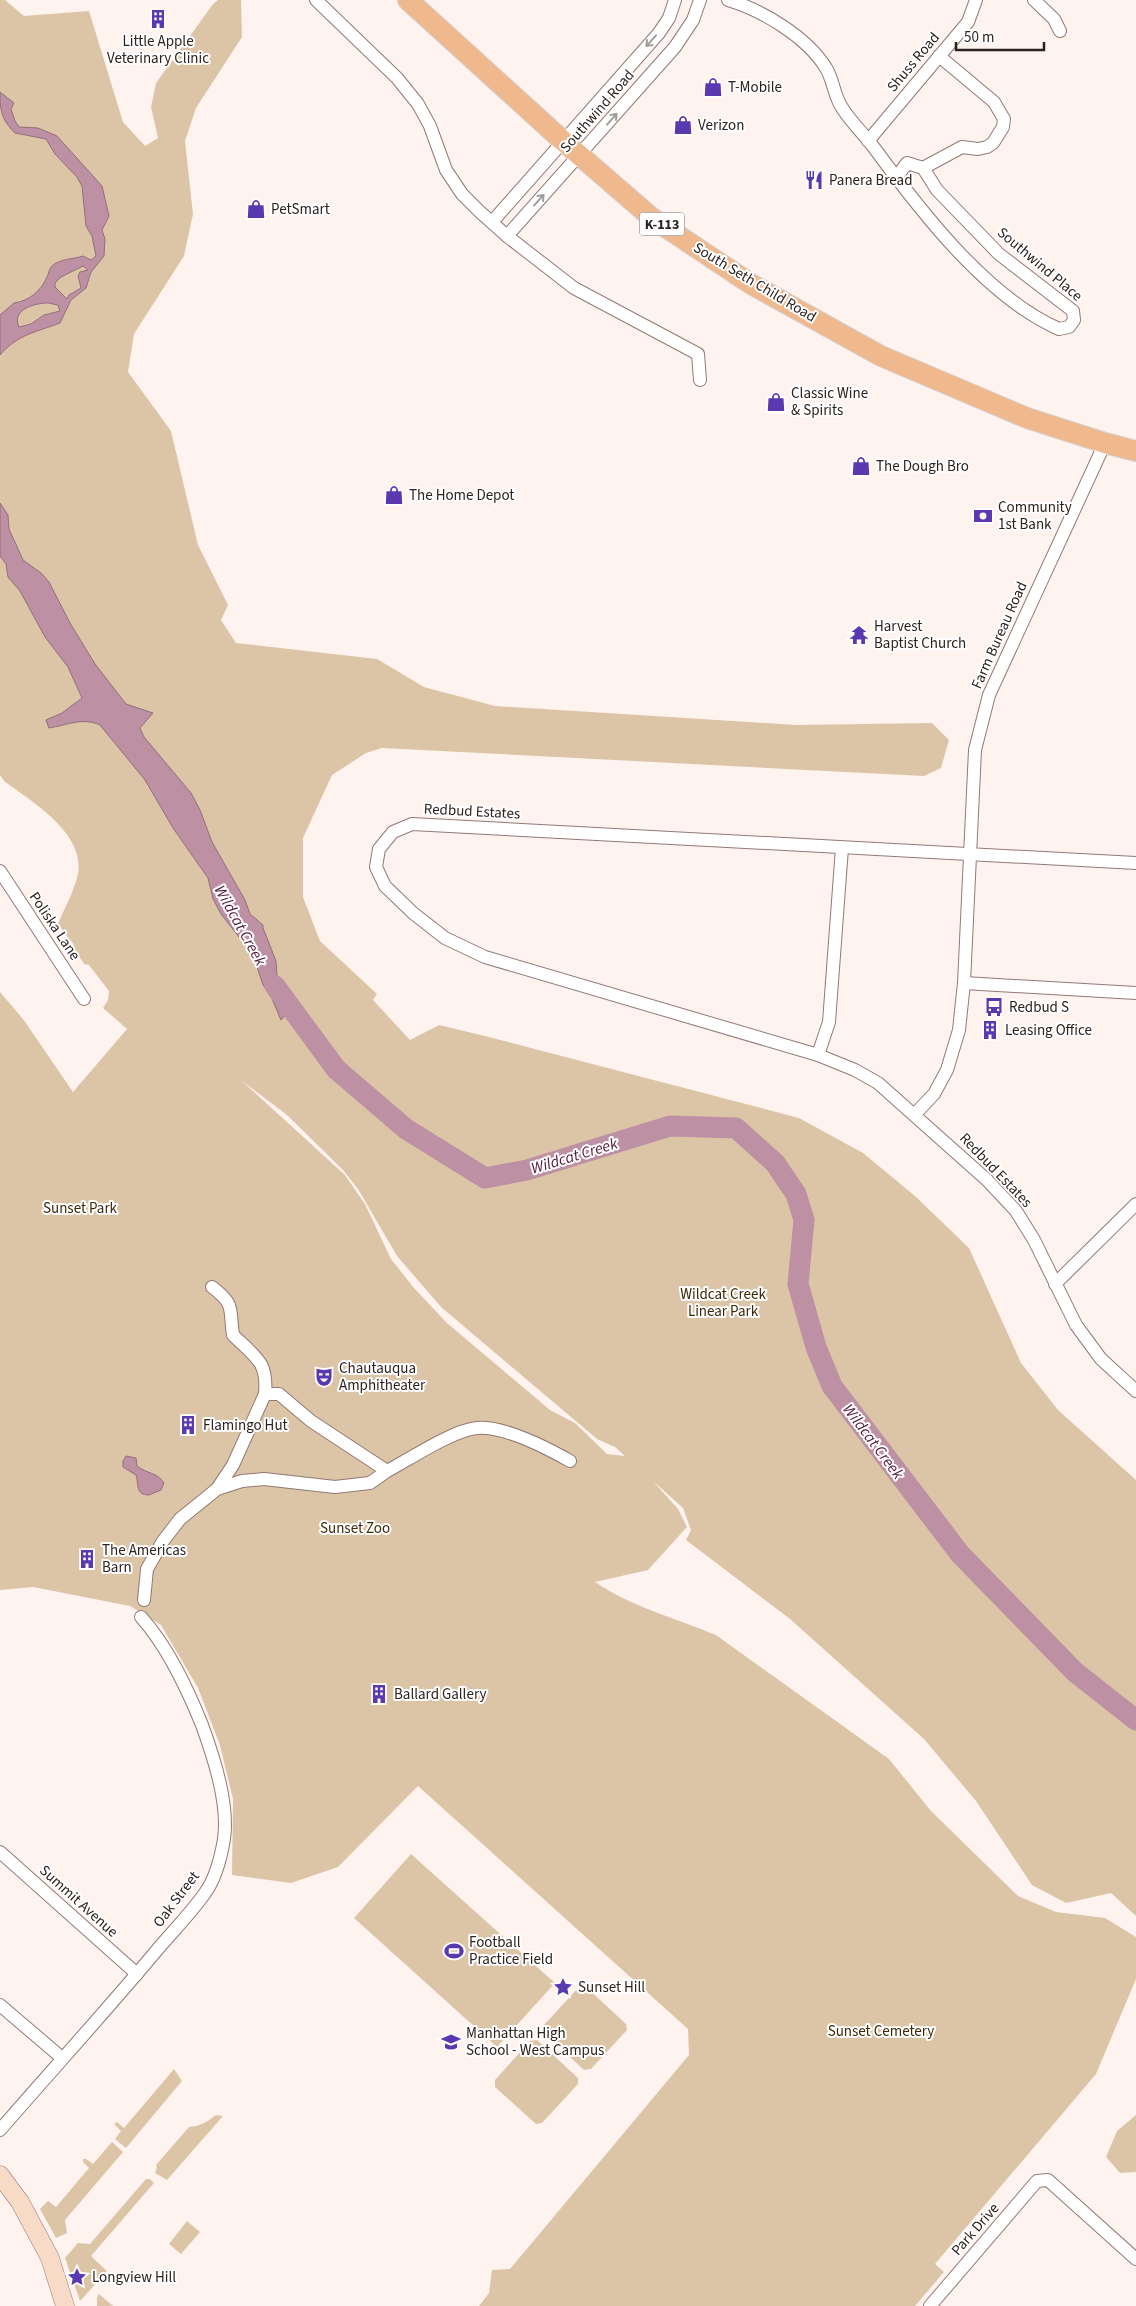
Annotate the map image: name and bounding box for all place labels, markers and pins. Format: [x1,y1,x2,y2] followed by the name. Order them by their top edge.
[147,8,169,30] building icon: Little Apple Veterinary Clinic
[107,31,209,69] place label: Little Apple Veterinary Clinic
[702,76,724,98] shop icon: T-Mobile
[728,77,782,98] place label: T-Mobile
[672,114,694,136] shop icon: Verizon
[698,115,744,136] place label: Verizon
[803,169,825,191] restaurant icon: Panera Bread
[829,170,912,191] place label: Panera Bread
[245,198,267,220] shop icon: PetSmart
[271,199,330,220] place label: PetSmart
[791,383,868,421] place label: Classic Wine & Spirits
[765,391,787,413] shop icon: Classic Wine & Spirits
[850,455,872,477] shop icon: The Dough Bro
[876,456,969,477] place label: The Dough Bro
[383,484,405,506] shop icon: The Home Depot
[409,485,514,506] place label: The Home Depot
[998,497,1072,535] place label: Community 1st Bank
[972,505,994,527] bank icon: Community 1st Bank
[874,616,966,654] place label: Harvest Baptist Church
[848,624,870,646] temple icon: Harvest Baptist Church
[983,996,1005,1018] bus stop icon: Redbud S
[1009,997,1069,1018] place label: Redbud S
[979,1019,1001,1041] building icon: Leasing Office
[1005,1020,1092,1041] place label: Leasing Office
[339,1358,426,1396] place label: Chautauqua Amphitheater
[313,1366,335,1388] theatre icon: Chautauqua Amphitheater
[177,1414,199,1436] building icon: Flamingo Hut
[203,1415,288,1436] place label: Flamingo Hut
[102,1540,186,1578] place label: The Americas Barn
[76,1548,98,1570] building icon: The Americas Barn
[368,1683,390,1705] building icon: Ballard Gallery
[394,1684,486,1705] place label: Ballard Gallery
[469,1932,553,1970] place label: Football Practice Field
[443,1940,465,1962] sports icon: Football Practice Field
[552,1976,574,1998] place icon: Sunset Hill
[578,1977,645,1998] place label: Sunset Hill
[466,2023,604,2061] place label: Manhattan High School - West Campus
[440,2031,462,2053] school or university icon: Manhattan High School - West Campus
[66,2266,88,2288] place icon: Longview Hill
[92,2267,176,2288] place label: Longview Hill

